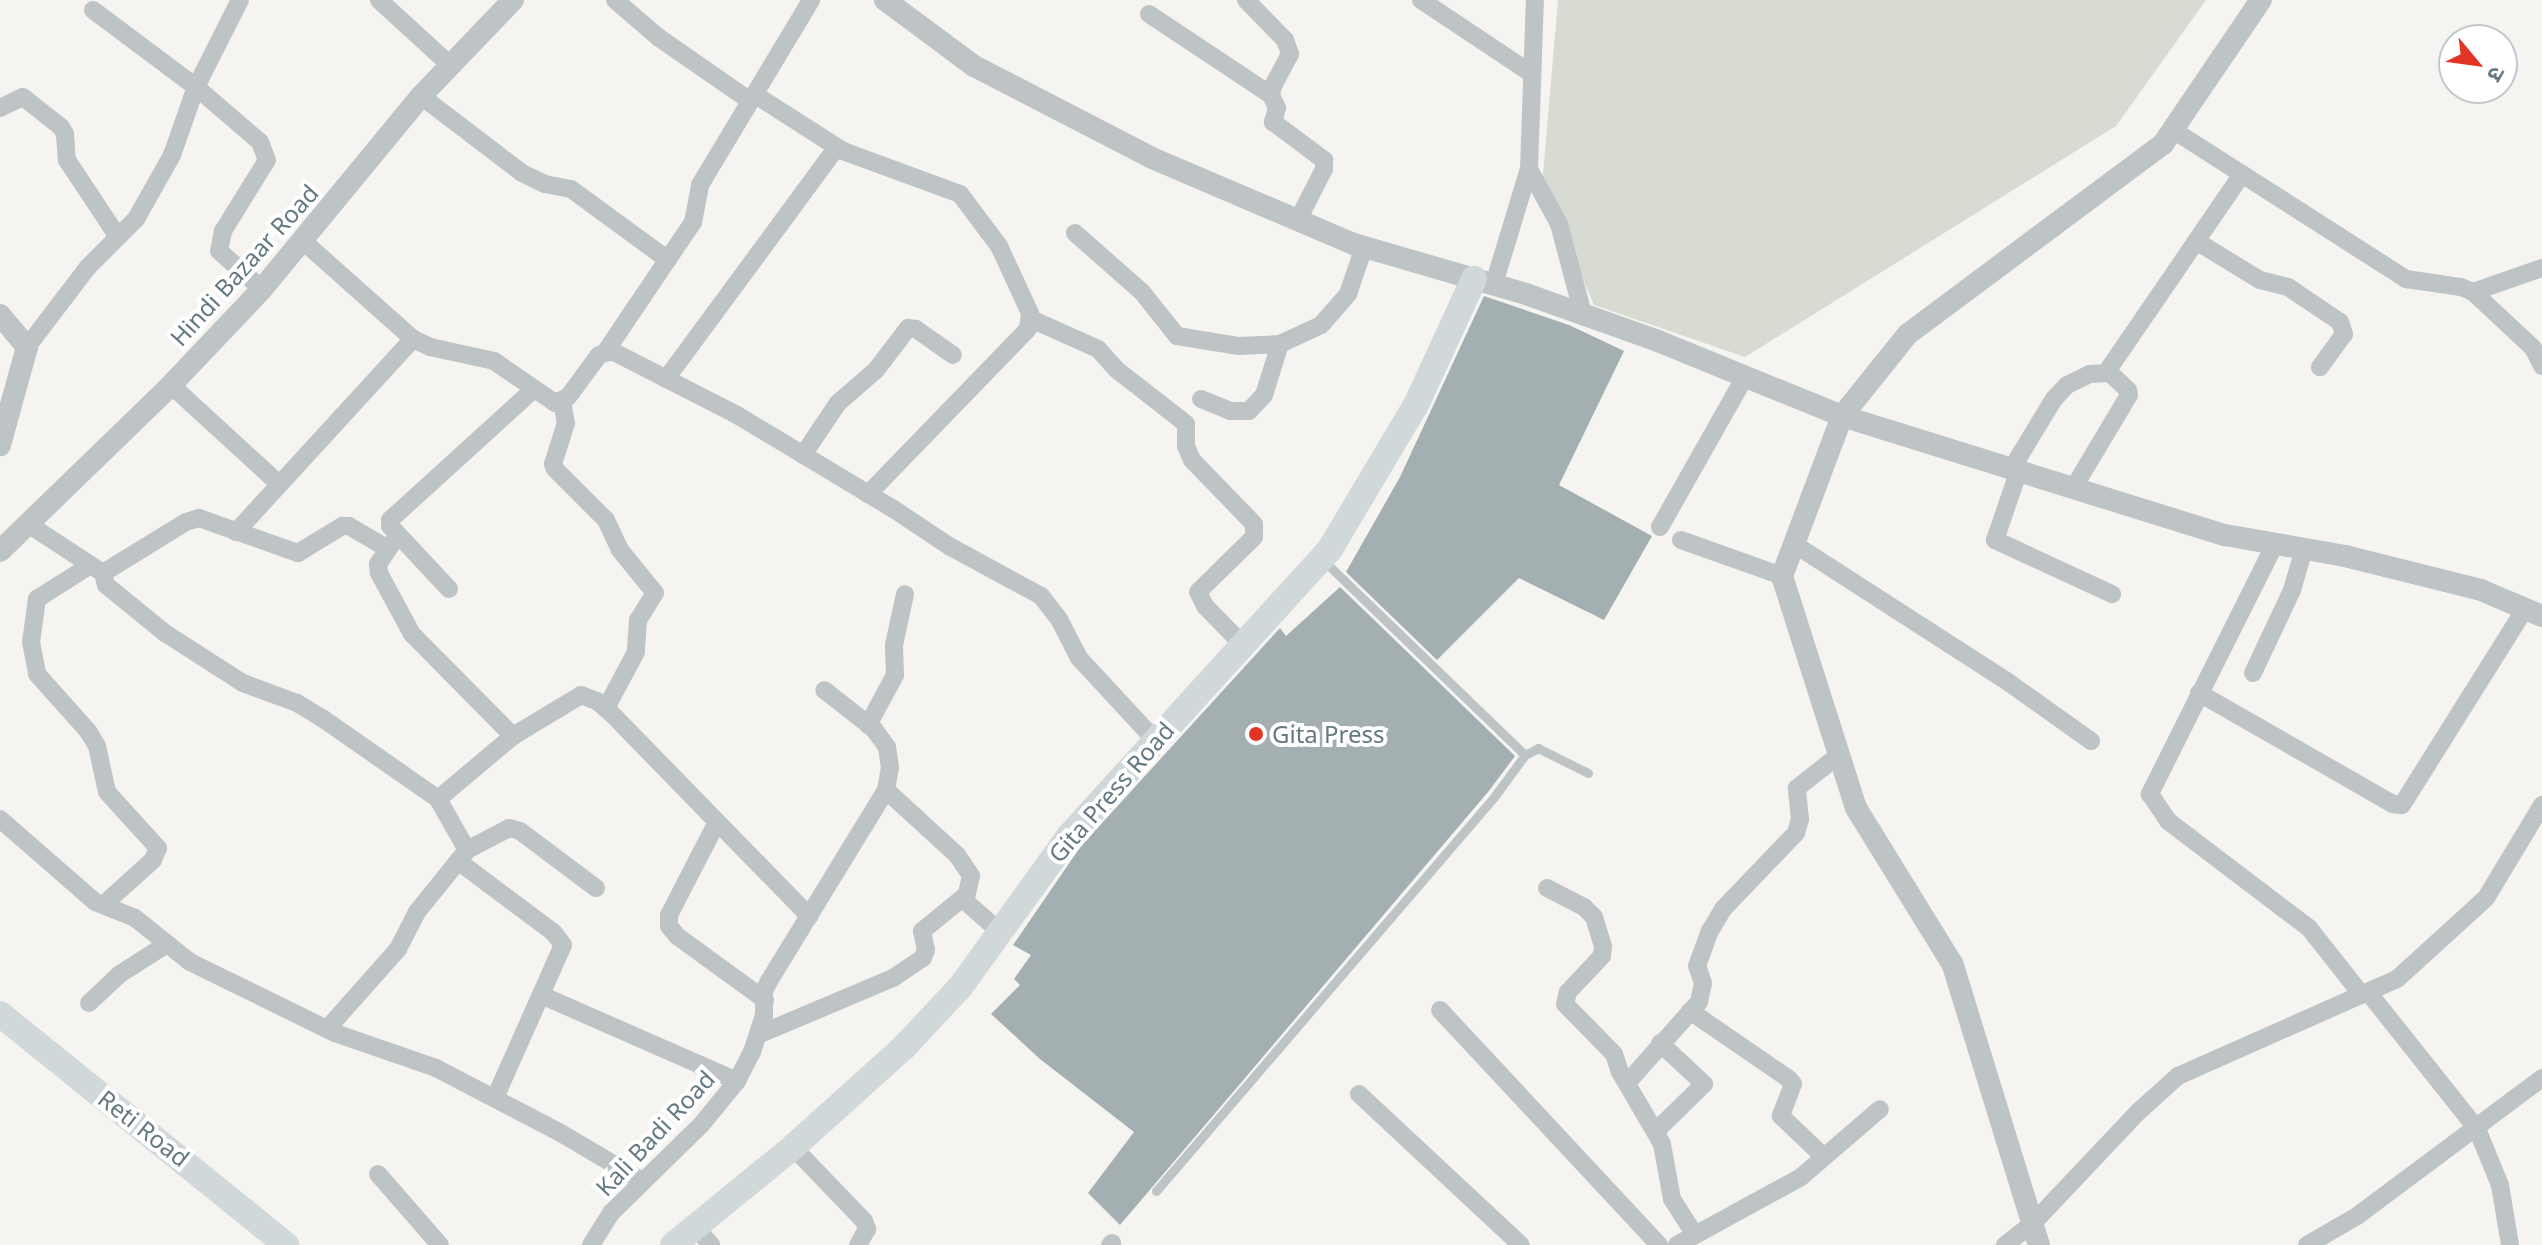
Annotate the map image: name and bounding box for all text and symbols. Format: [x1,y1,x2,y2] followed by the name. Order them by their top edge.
[2438,24,2518,104] north arrow
[2481,62,2513,88] text: उ
[164,178,324,352] street label: Hindi Bazaar Road
[1042,716,1180,868] street label: Gita Press Road
[1272,720,1385,748] place label: Gita Press
[1247,725,1265,743] marker: Gita Press
[590,1064,720,1202] street label: Kali Badi Road
[93,1084,195,1172] street label: Reti Road

